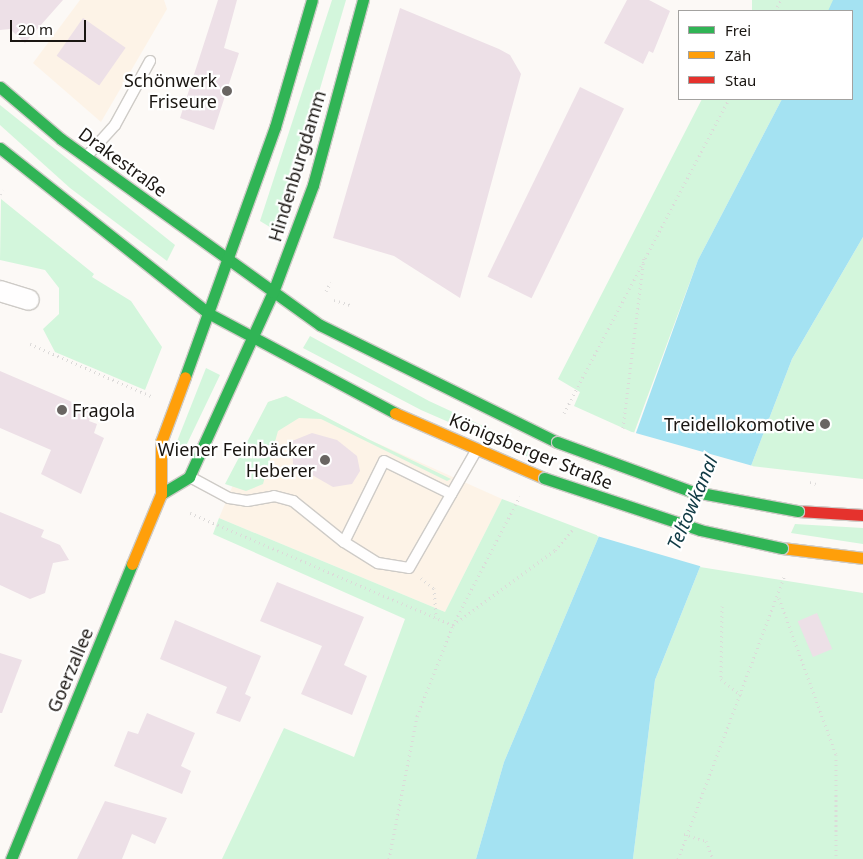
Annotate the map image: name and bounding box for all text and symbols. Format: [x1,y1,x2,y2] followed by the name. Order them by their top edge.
[12,10,89,42] scale bar
[678,10,853,100] legend
[18,19,53,39] text: 20 m
[725,20,751,40] text: Frei
[725,45,751,65] text: Zäh
[124,70,217,112] place label: Schönwerk Friseure
[725,70,756,90] text: Stau
[221,85,233,97] marker: Schönwerk Friseure
[264,88,330,244] street label: Hindenburgdamm
[75,123,171,201] street label: Drakestraße
[72,399,135,421] place label: Fragola
[56,404,68,416] marker: Fragola
[446,408,616,494] street label: Königsberger Straße
[664,413,815,435] place label: Treidellokomotive
[819,418,831,430] marker: Treidellokomotive
[158,439,315,482] place label: Wiener Feinbäcker Heberer
[663,453,723,553] water label: Teltowkanal
[319,454,331,466] marker: Wiener Feinbäcker Heberer
[43,624,97,716] street label: Goerzallee

